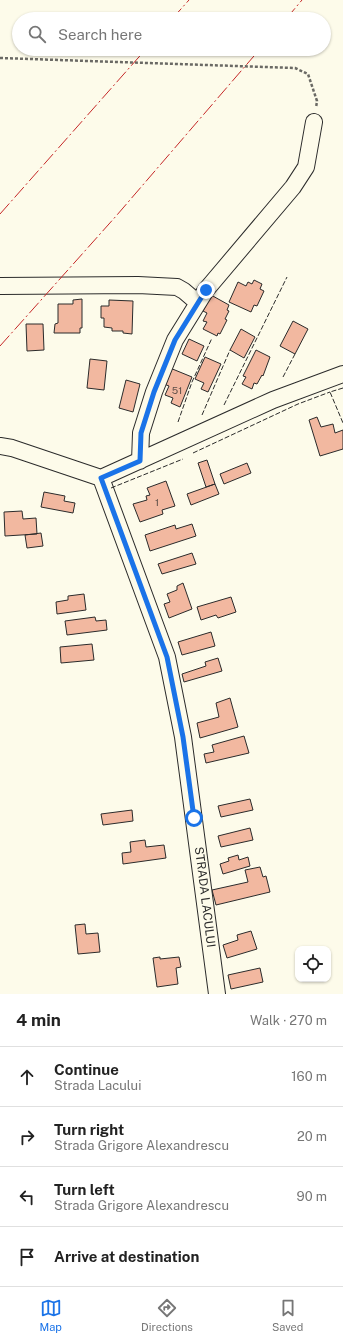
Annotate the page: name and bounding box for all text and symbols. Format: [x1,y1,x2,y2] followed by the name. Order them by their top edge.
[12,12,331,56] search box
[26,23,48,45] icon: search
[58,26,142,43] text: Search here
[197,281,215,299] route end
[172,384,182,396] house number: 51
[155,496,159,508] house number: 1
[185,809,203,827] route start
[192,846,218,948] street label: STRADA LACULUI
[295,946,331,982] map controls
[295,946,331,982] button: locate
[16,1010,61,1030] text: 4 min
[250,1013,327,1028] text: Walk · 270 m
[54,1061,119,1078] text: Continue
[16,1066,38,1088] icon: ahead
[291,1069,327,1084] text: 160 m
[54,1078,141,1093] text: Strada Lacului
[54,1121,124,1138] text: Turn right
[16,1126,38,1148] icon: right
[297,1129,327,1144] text: 20 m
[54,1138,229,1153] text: Strada Grigore Alexandrescu
[54,1181,115,1198] text: Turn left
[16,1186,38,1208] icon: left
[297,1189,327,1204] text: 90 m
[54,1198,229,1213] text: Strada Grigore Alexandrescu
[16,1246,38,1268] icon: arrive
[54,1248,199,1265] text: Arrive at destination
[40,1297,62,1333] tab: Map
[141,1297,193,1333] tab: Directions
[272,1297,303,1333] tab: Saved

